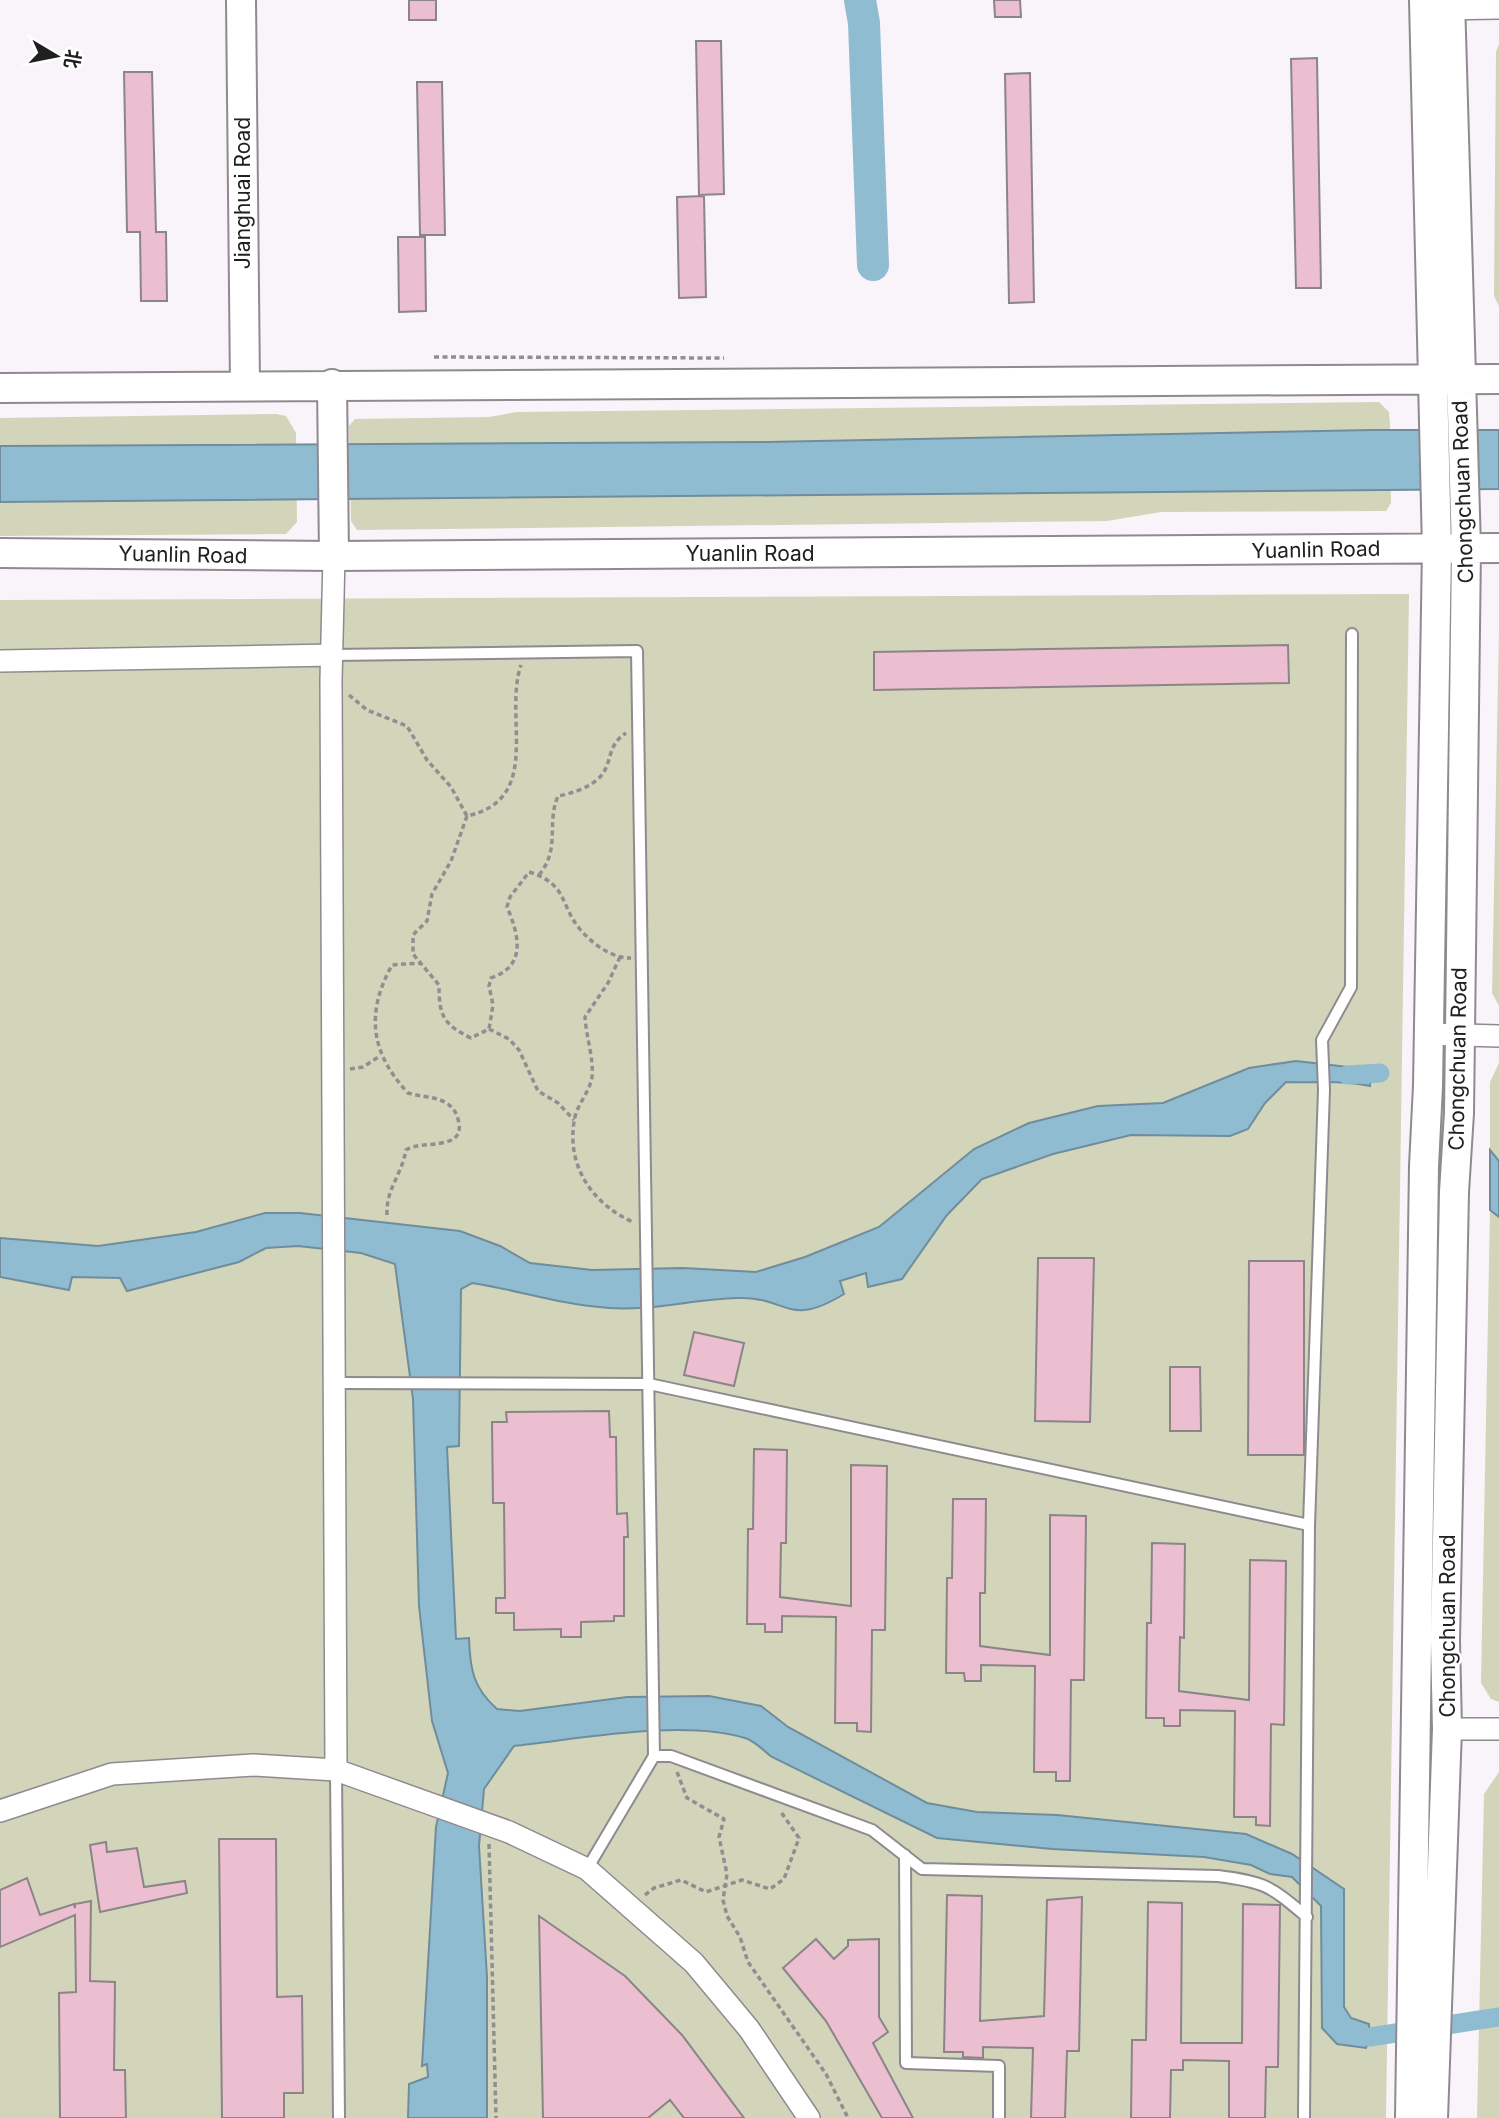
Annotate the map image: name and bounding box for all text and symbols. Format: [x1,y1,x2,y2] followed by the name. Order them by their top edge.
[21,21,91,91] north arrow
[59,48,85,70] text: 北
[230,117,255,269] street label: Jianghuai Road
[1447,400,1478,584] street label: Chongchuan Road
[1251,536,1381,563] street label: Yuanlin Road
[118,541,248,568] street label: Yuanlin Road
[685,541,815,566] street label: Yuanlin Road
[1443,967,1472,1151] street label: Chongchuan Road
[1435,1534,1460,1718] street label: Chongchuan Road

